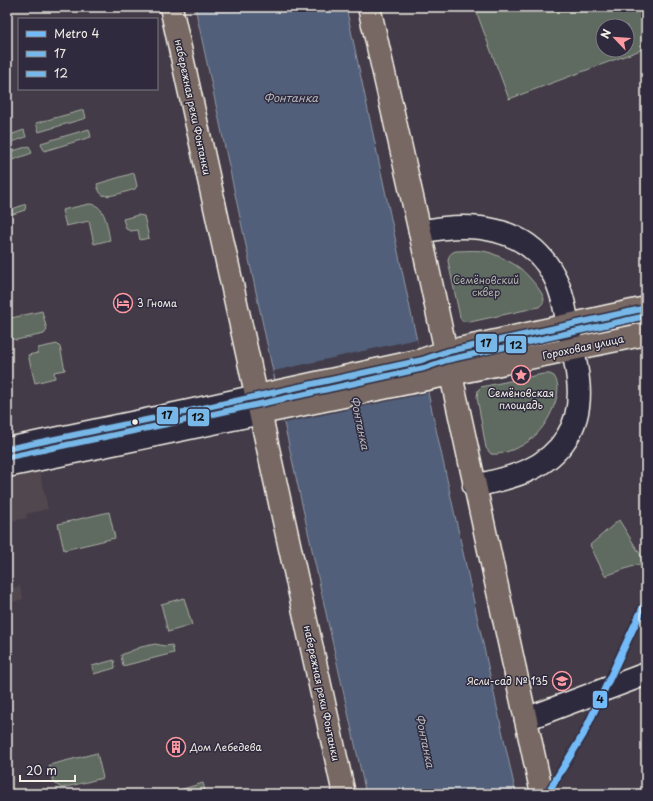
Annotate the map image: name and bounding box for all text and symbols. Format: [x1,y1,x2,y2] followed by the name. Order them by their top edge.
[18,18,158,90] legend
[595,18,635,58] north arrow
[54,24,99,42] text: Metro 4
[596,26,615,41] text: N
[172,38,215,176] street label: набережная реки Фонтанки
[54,44,66,62] text: 17
[54,64,68,82] text: 12
[264,89,319,106] water label: Фонтанка
[453,272,519,299] park label: Семёновский сквер
[112,292,134,314] hotel icon: 3 Гнома
[137,295,178,310] place label: 3 Гнома
[541,330,626,362] street label: Гороховая улица
[475,333,498,353] line badge: 17
[480,334,492,351] text: 17
[505,335,527,354] line badge: 12
[510,336,523,353] text: 12
[510,364,532,386] place icon: Семёновская площадь
[488,385,554,412] place label: Семёновская площадь
[347,395,375,452] water label: Фонтанка
[156,406,179,425] line badge: 17
[161,406,173,423] text: 17
[187,408,210,427] line badge: 12
[192,408,205,425] text: 12
[130,417,140,427] unlabelled marker
[301,624,344,762] street label: набережная реки Фонтанки
[551,670,573,692] school or university icon: Ясли-сад № 135
[467,673,548,688] place label: Ясли-сад № 135
[592,690,608,709] line badge: 4
[596,690,604,707] text: 4
[412,713,440,770] water label: Фонтанка
[165,736,187,758] building icon: Дом Лебедева
[189,739,262,754] place label: Дом Лебедева
[20,757,75,783] scale bar
[26,761,57,779] text: 20 m

